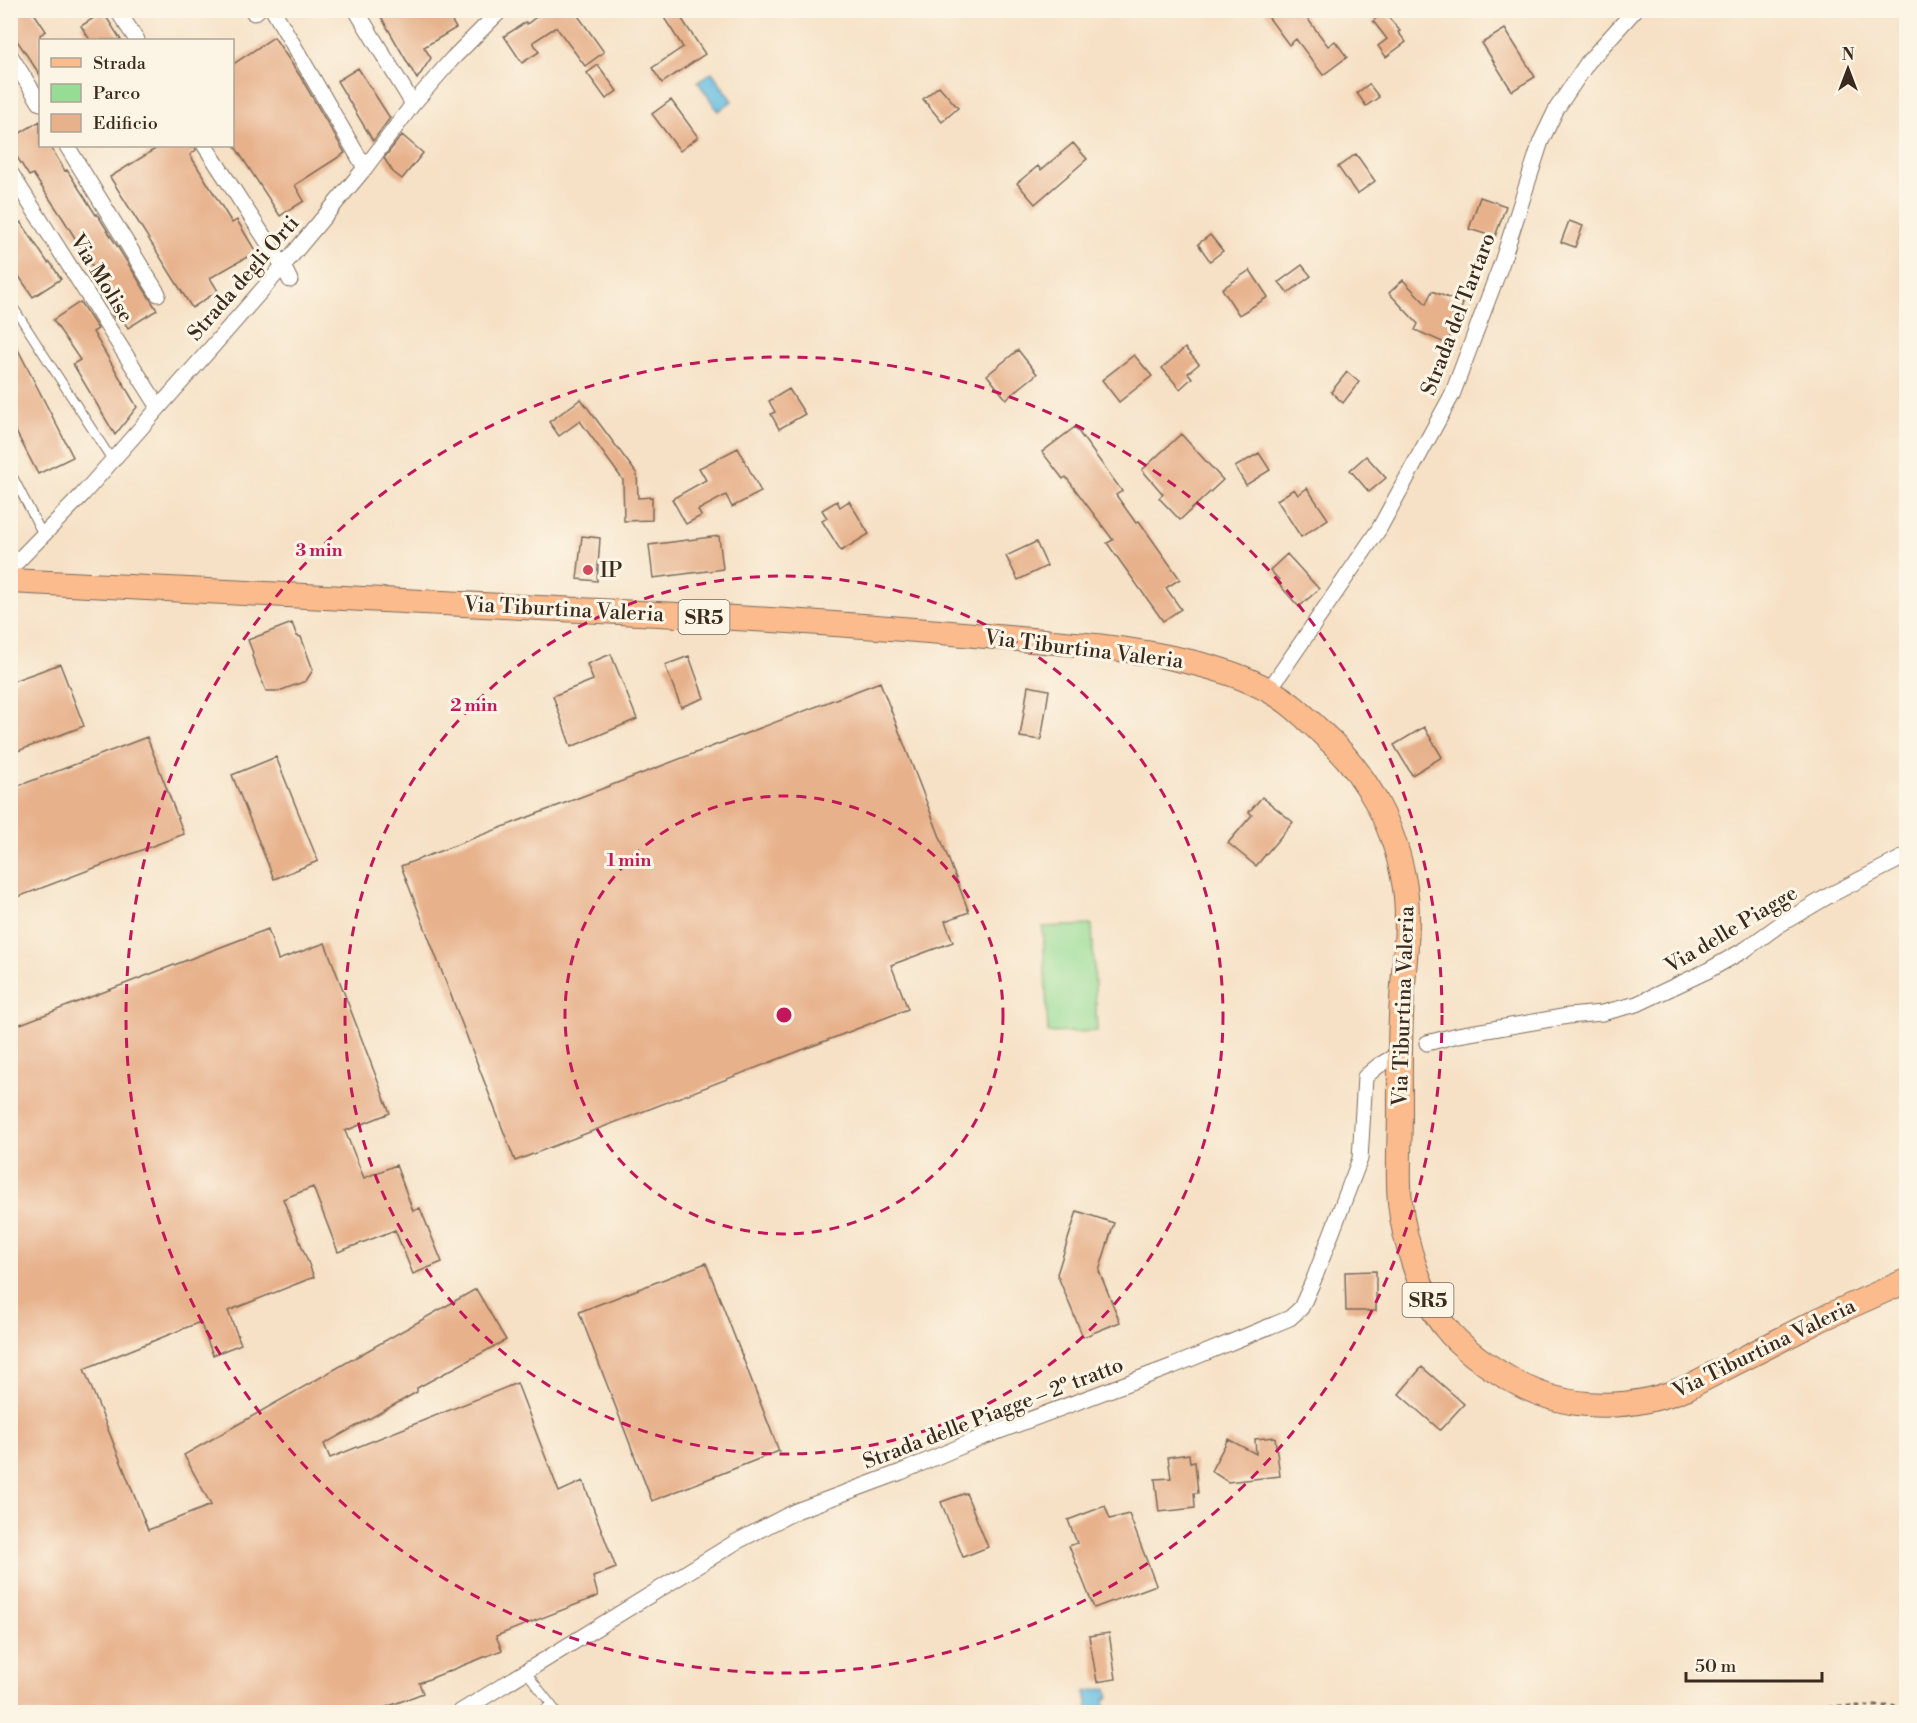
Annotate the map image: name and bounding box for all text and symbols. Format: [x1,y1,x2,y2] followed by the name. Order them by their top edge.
[39,39,234,147] legend
[1818,39,1878,99] north arrow
[1842,45,1855,65] text: N
[93,52,147,75] text: Strada
[93,82,140,105] text: Parco
[93,112,158,135] text: Edificio
[182,211,305,347] street label: Strada degli Orti
[63,229,138,327] street label: Via Molise
[1416,229,1502,399] street label: Strada del Tartaro
[296,539,342,562] text: 3 min
[600,558,622,584] place label: IP
[581,563,595,577] marker: IP
[462,592,665,628] street label: Via Tiburtina Valeria
[678,600,730,634] road number: SR5
[982,625,1185,675] street label: Via Tiburtina Valeria
[450,694,498,717] text: 2 min
[607,849,651,872] text: 1 min
[1660,880,1802,980] street label: Via delle Piagge
[1387,905,1421,1108] street label: Via Tiburtina Valeria
[774,1005,794,1025] centre of rings
[1402,1283,1454,1317] road number: SR5
[1668,1293,1861,1405] street label: Via Tiburtina Valeria
[860,1352,1127,1476] street label: Strada delle Piagge – 2º tratto
[1686,1645,1822,1683] scale bar
[1695,1655,1737,1678] text: 50 m

